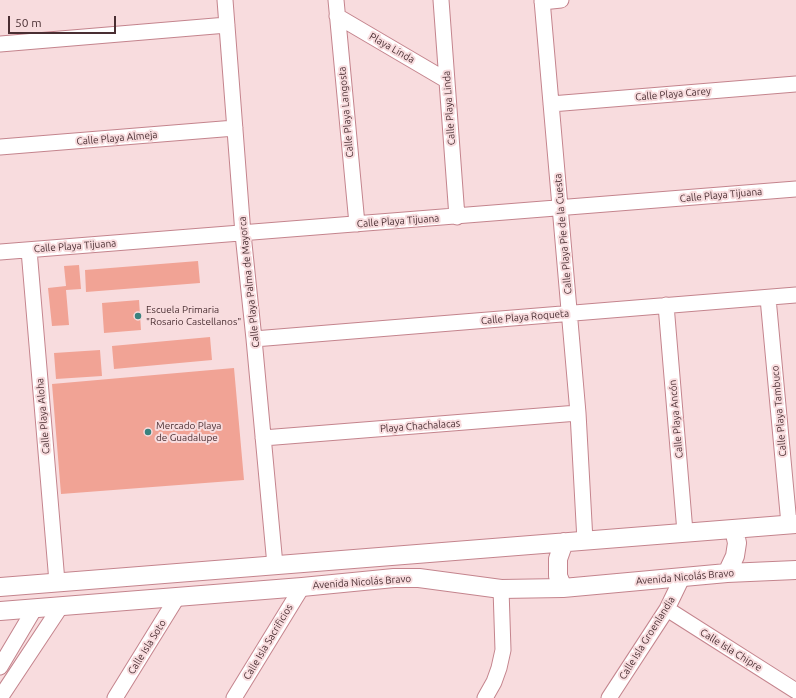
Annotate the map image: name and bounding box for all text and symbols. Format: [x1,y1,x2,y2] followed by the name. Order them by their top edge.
[10,8,118,34] scale bar
[15,16,42,29] text: 50 m
[367,30,417,66] street label: Playa Linda
[336,66,356,158] street label: Calle Playa Langosta
[440,70,458,146] street label: Calle Playa Linda
[635,85,711,103] street label: Calle Playa Carey
[76,128,158,148] street label: Calle Playa Almeja
[552,173,574,295] street label: Calle Playa Pie de la Cuesta
[679,185,763,205] street label: Calle Playa Tijuana
[356,212,440,230] street label: Calle Playa Tijuana
[236,216,262,348] street label: Calle Playa Palma de Mayorca
[33,237,117,255] street label: Calle Playa Tijuana
[146,304,241,328] place label: Escuela Primaria "Rosario Castellanos"
[480,307,570,327] street label: Calle Playa Roqueta
[133,311,143,321] marker: Escuela Primaria "Rosario Castellanos"
[769,365,789,457] street label: Calle Playa Tambuco
[34,378,52,454] street label: Calle Playa Aloha
[667,379,685,459] street label: Calle Playa Ancón
[380,417,460,435] street label: Playa Chachalacas
[156,420,221,444] place label: Mercado Playa de Guadalupe
[143,427,153,437] marker: Mercado Playa de Guadalupe
[635,567,735,587] street label: Avenida Nicolás Bravo
[312,573,412,591] street label: Avenida Nicolás Bravo
[617,594,677,682] street label: Calle Isla Groenlandia
[241,602,295,682] street label: Calle Isla Sacrificios
[125,617,169,677] street label: Calle Isla Soto
[698,626,764,674] street label: Calle Isla Chipre

